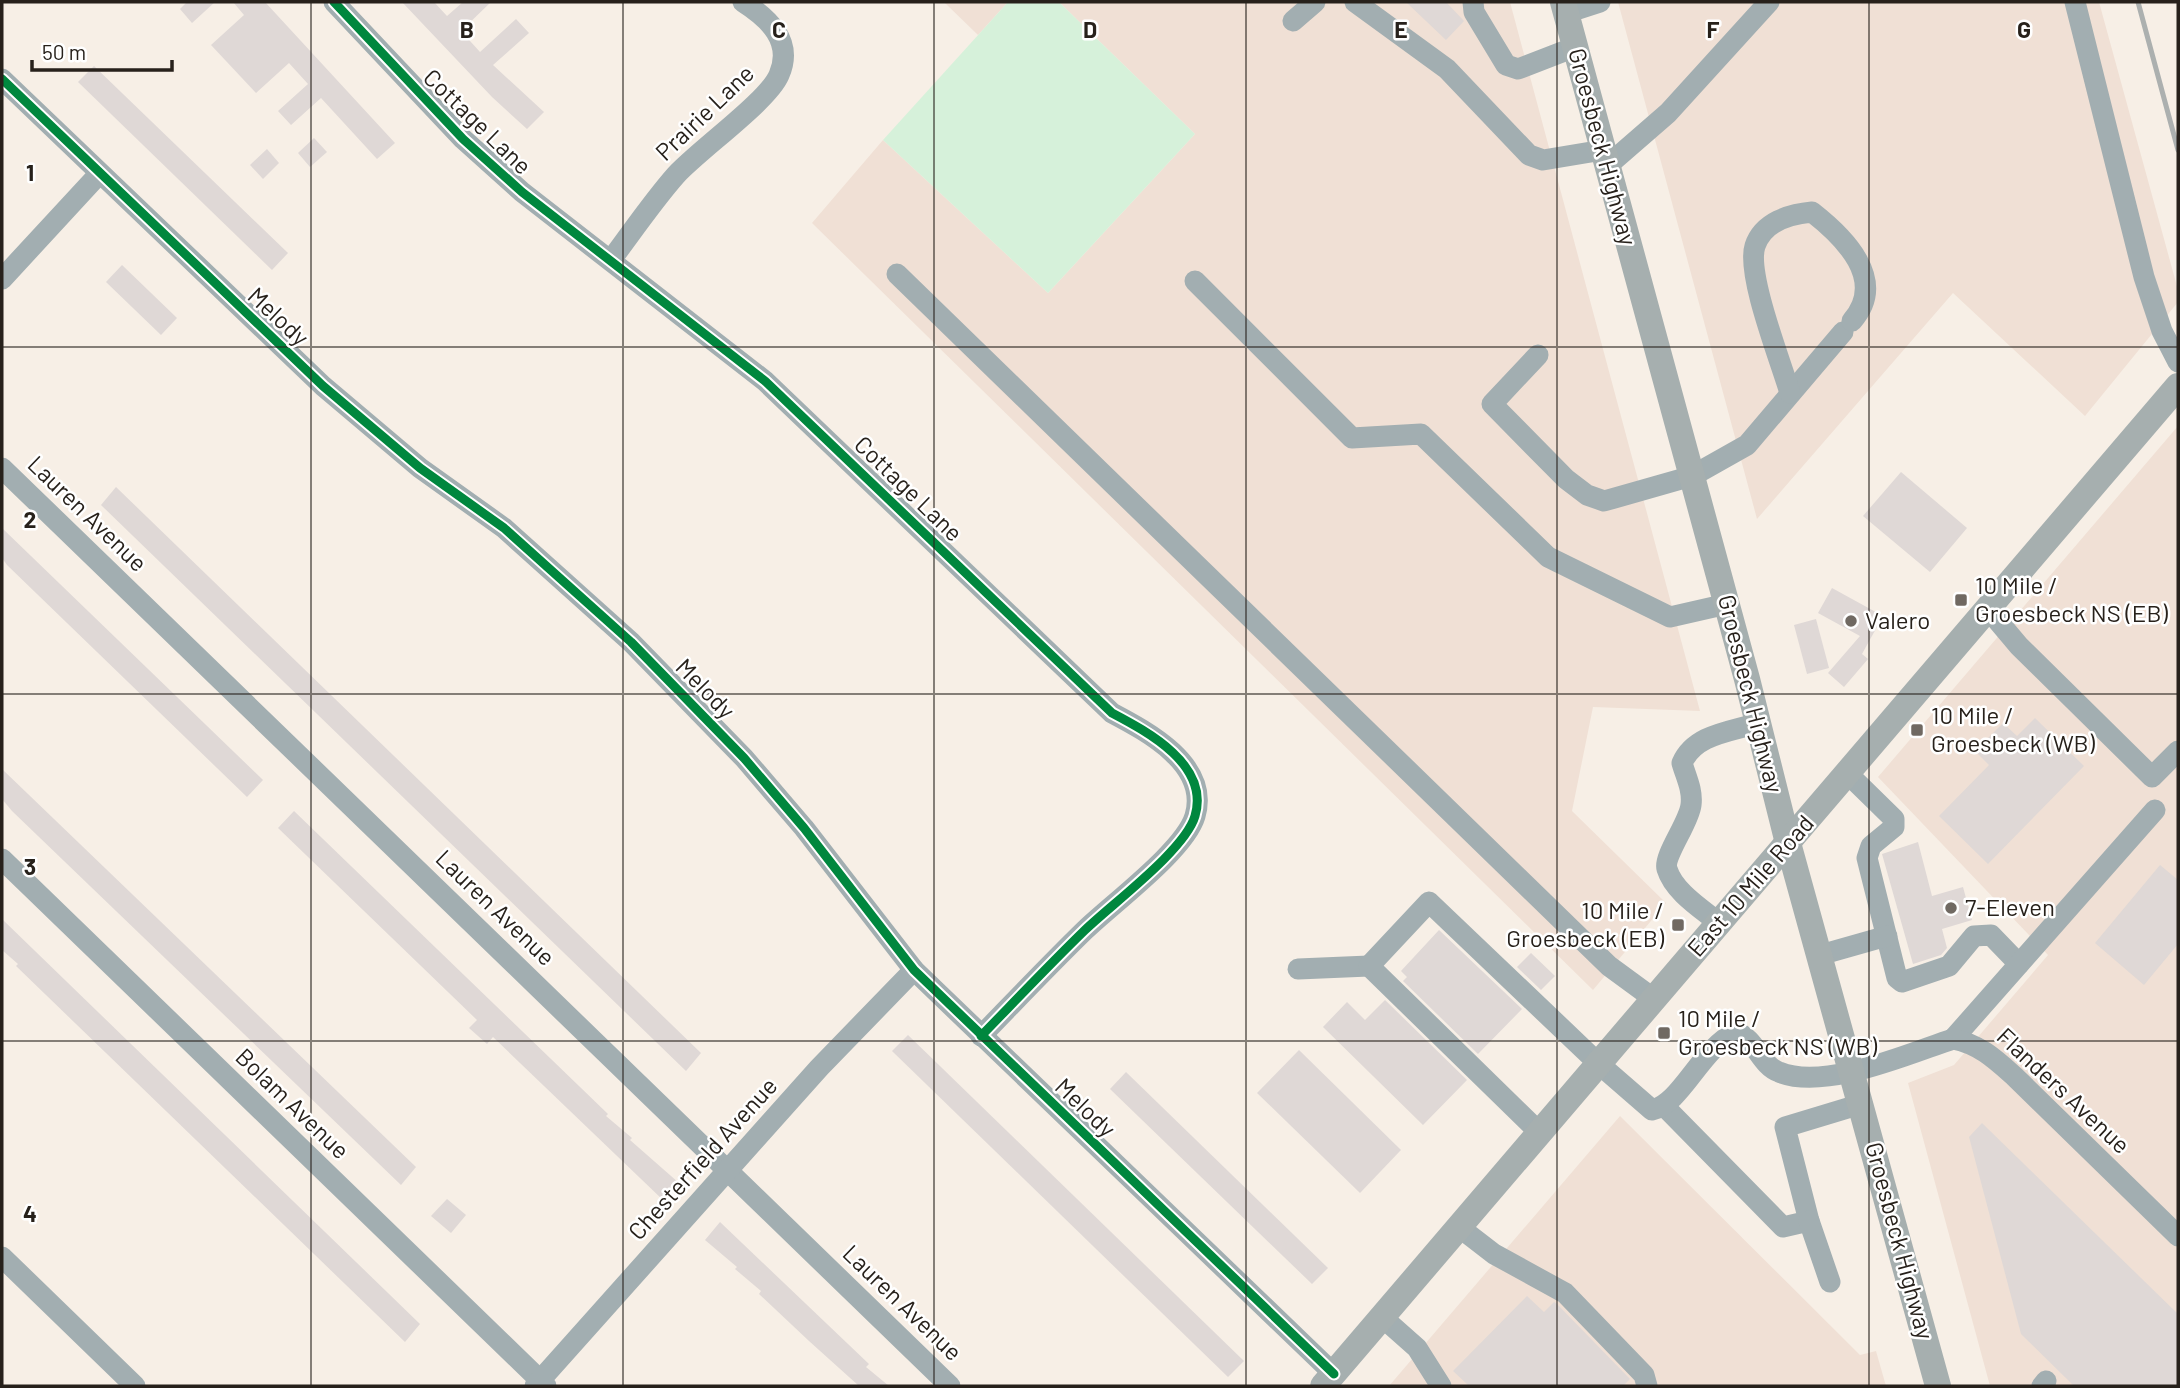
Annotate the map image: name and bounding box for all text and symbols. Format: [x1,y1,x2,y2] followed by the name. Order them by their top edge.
[460,15,474,43] text: B
[772,15,786,43] text: C
[1083,15,1097,43] text: D
[1394,15,1408,43] text: E
[1707,15,1720,43] text: F
[2017,15,2031,43] text: G
[32,28,172,72] scale bar
[42,39,86,64] text: 50 m
[1563,45,1644,248] street label: Groesbeck Highway
[649,58,759,166] street label: Prairie Lane
[418,62,538,180] street label: Cottage Lane
[26,158,34,186] text: 1
[243,280,316,351] street label: Melody
[849,429,969,547] street label: Cottage Lane
[23,449,154,577] street label: Lauren Avenue
[24,505,36,533] text: 2
[1975,570,2168,627] place label: 10 Mile / Groesbeck NS (EB)
[1713,592,1790,796] street label: Groesbeck Highway
[1953,592,1969,608] marker: 10 Mile / Groesbeck NS (EB)
[1865,605,1930,634] place label: Valero
[1843,613,1859,629] marker: Valero
[670,652,742,724] street label: Melody
[1931,700,2096,757] place label: 10 Mile / Groesbeck (WB)
[1909,722,1925,738] marker: 10 Mile / Groesbeck (WB)
[1681,808,1819,962] street label: East 10 Mile Road
[431,843,562,971] street label: Lauren Avenue
[24,852,36,880] text: 3
[1965,892,2055,921] place label: 7-Eleven
[1506,895,1665,952] place label: 10 Mile / Groesbeck (EB)
[1943,900,1959,916] marker: 7-Eleven
[1670,917,1686,933] marker: 10 Mile / Groesbeck (EB)
[1678,1003,1878,1060] place label: 10 Mile / Groesbeck NS (WB)
[1991,1021,2137,1159] street label: Flanders Avenue
[1656,1025,1672,1041] marker: 10 Mile / Groesbeck NS (WB)
[230,1041,356,1164] street label: Bolam Avenue
[621,1071,782,1245] street label: Chesterfield Avenue
[1050,1071,1122,1143] street label: Melody
[1860,1139,1941,1342] street label: Groesbeck Highway
[23,1199,37,1227] text: 4
[838,1238,969,1366] street label: Lauren Avenue

